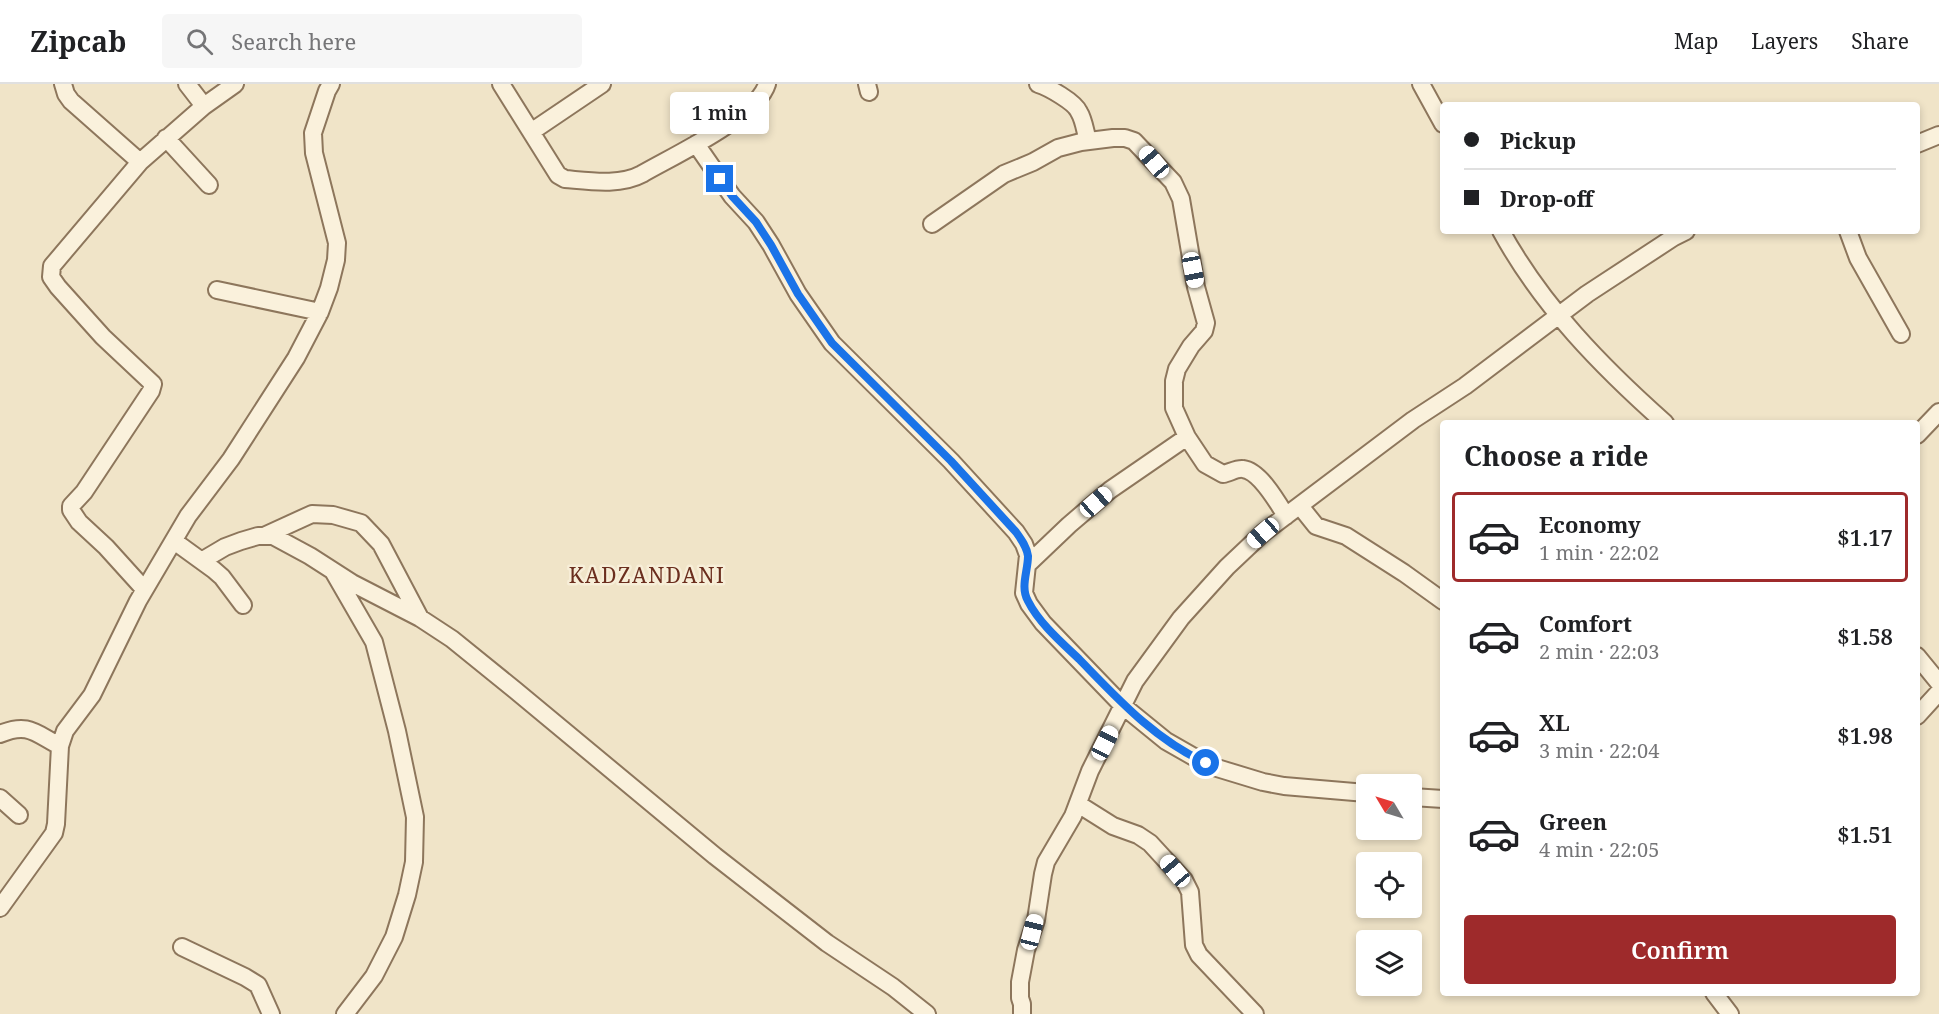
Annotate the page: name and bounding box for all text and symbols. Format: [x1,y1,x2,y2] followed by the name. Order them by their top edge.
[162,14,582,68] search box
[30,22,126,60] text: Zipcab
[183,25,216,58] icon: search
[231,26,356,56] text: Search here
[1674,27,1718,55] text: Map
[1751,27,1818,55] text: Layers
[1851,27,1909,55] text: Share
[670,92,770,134] callout: 1 min
[692,99,747,126] text: 1 min
[1500,125,1576,155] text: Pickup
[1136,142,1172,182] car
[706,165,733,192] route end
[1500,183,1593,213] text: Drop-off
[1181,251,1205,289] car
[1464,437,1649,474] text: Choose a ride
[1077,483,1115,521] car
[1539,509,1641,539] text: Economy
[1467,510,1521,564] icon: car
[1244,514,1282,552] car
[1837,522,1893,552] text: $1.17
[1539,539,1659,566] text: 1 min · 22:02
[569,561,725,589] district label: KADZANDANI
[1539,608,1632,638] text: Comfort
[1467,609,1521,663] icon: car
[1837,621,1893,651] text: $1.58
[1539,638,1659,665] text: 2 min · 22:03
[1539,707,1570,737] text: XL
[1467,708,1521,762] icon: car
[1837,720,1893,750] text: $1.98
[1089,723,1121,763] car
[1539,737,1659,764] text: 3 min · 22:04
[1192,749,1219,776] route start
[1356,774,1422,840] north arrow
[1356,774,1422,996] map controls
[1539,806,1607,836] text: Green
[1467,807,1521,861] icon: car
[1837,819,1893,849] text: $1.51
[1539,836,1659,863] text: 4 min · 22:05
[1157,851,1193,891] car
[1356,852,1422,918] button: locate
[1019,912,1045,952] car
[1464,915,1896,984] button: Confirm
[1356,930,1422,996] button: layers

